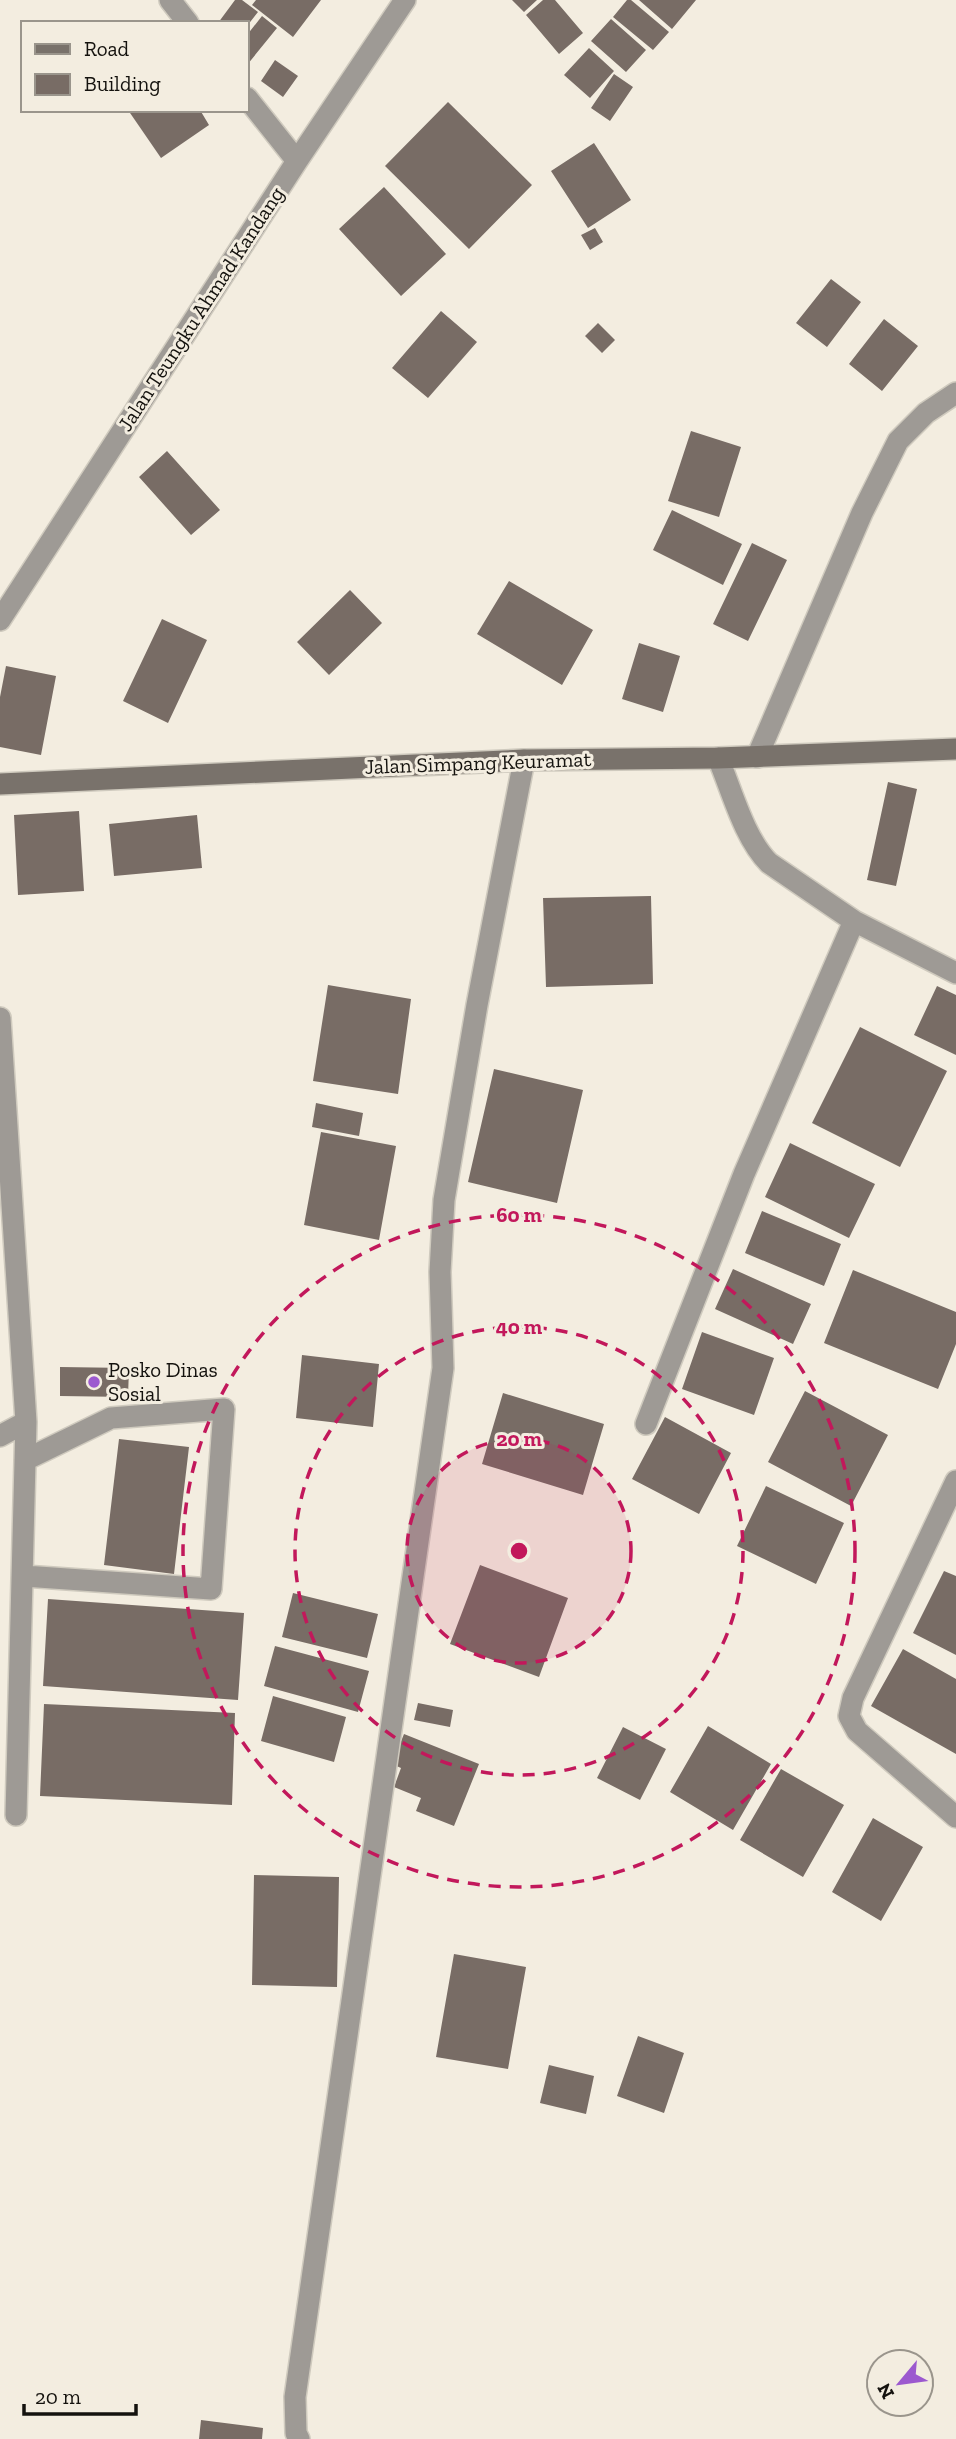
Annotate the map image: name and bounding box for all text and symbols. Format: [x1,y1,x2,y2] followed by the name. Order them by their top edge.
[21,21,248,112] legend
[84,36,130,61] text: Road
[84,71,161,96] text: Building
[112,182,289,435] street label: Jalan Teungku Ahmad Kandang
[364,746,592,779] street label: Jalan Simpang Keuramat
[496,1202,542,1227] text: 60 m
[496,1314,543,1339] text: 40 m
[108,1357,218,1406] place label: Posko Dinas Sosial
[86,1374,102,1390] marker: Posko Dinas Sosial
[496,1426,542,1451] text: 20 m
[507,1539,531,1563] centre of rings
[865,2348,935,2418] north arrow
[24,2372,136,2416] scale bar
[872,2379,899,2403] text: N
[35,2384,81,2409] text: 20 m

